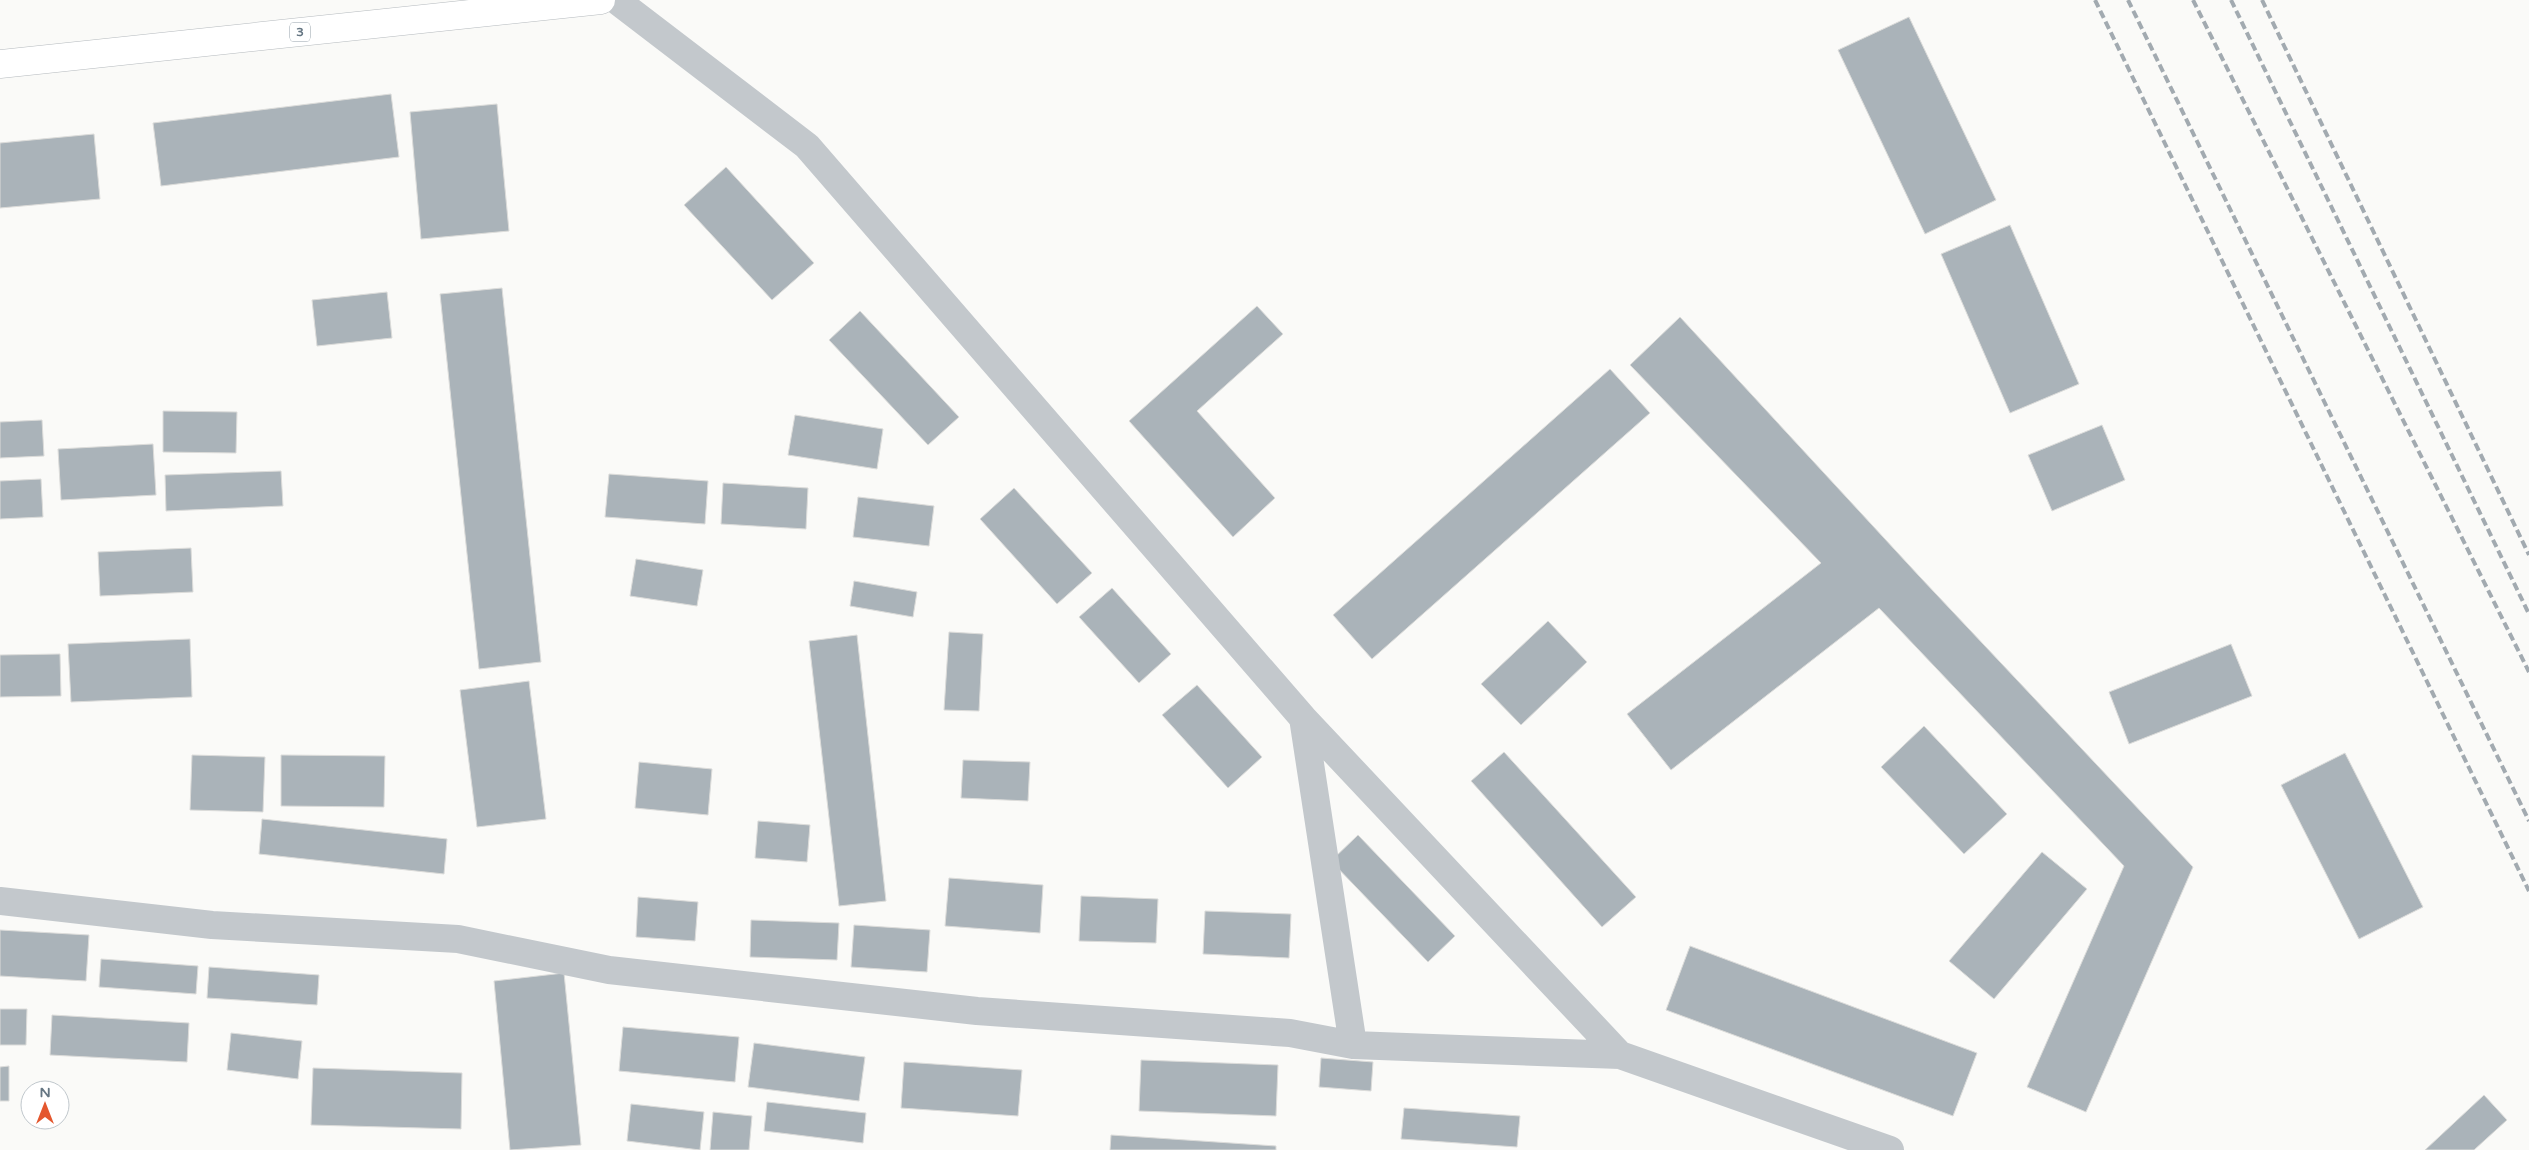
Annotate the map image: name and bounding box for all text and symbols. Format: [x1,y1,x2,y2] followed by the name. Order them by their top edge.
[290,22,310,42] road number: 3
[20,1080,70,1130] north arrow
[39,1084,51,1101] text: N

